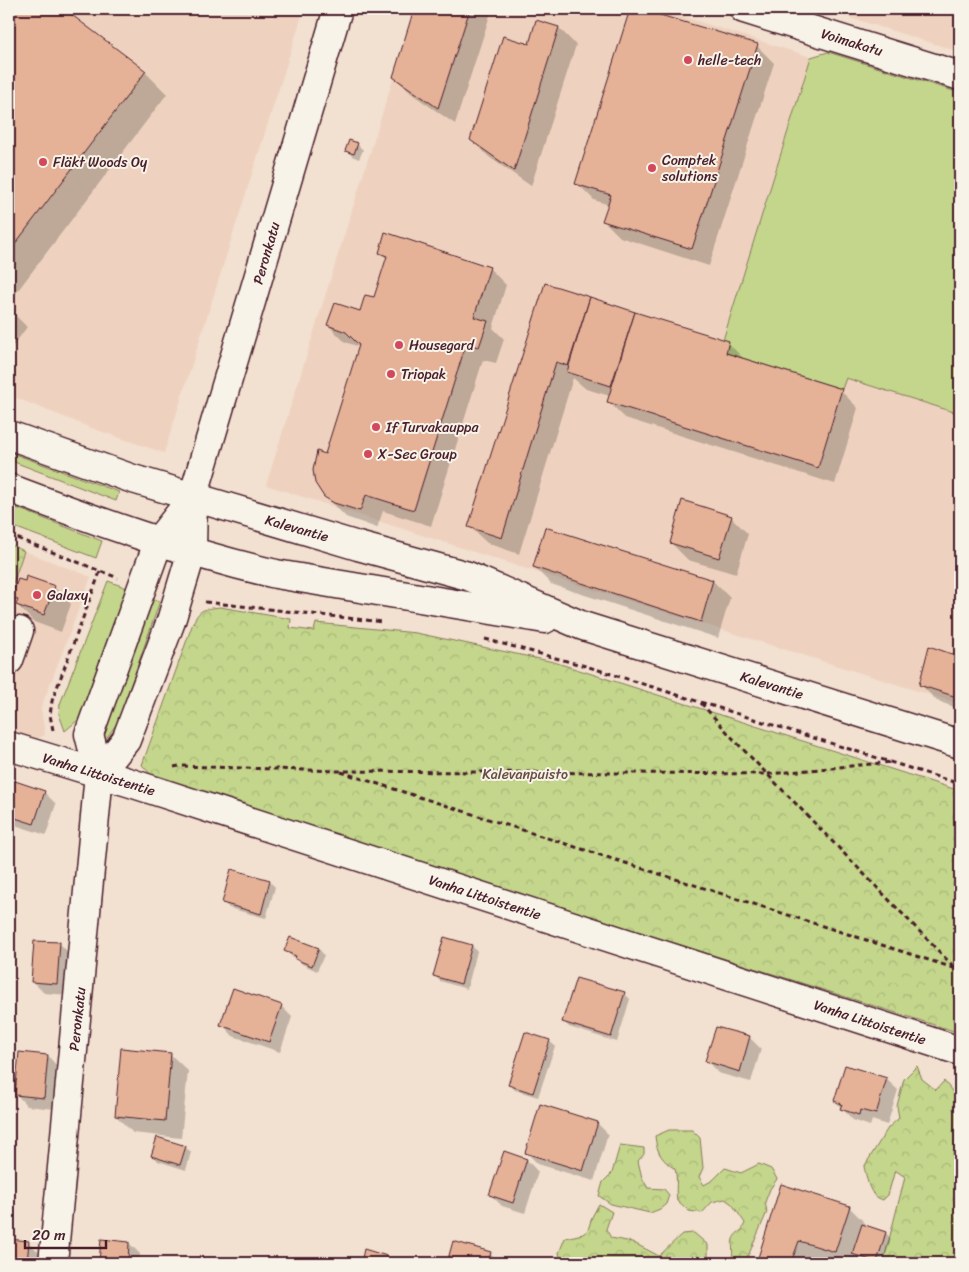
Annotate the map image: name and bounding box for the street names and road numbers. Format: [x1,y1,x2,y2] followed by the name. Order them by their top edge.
[818,21,886,64] street label: Voimakatu
[246,218,287,287] street label: Peronkatu
[262,508,332,549] street label: Kalevantie
[737,664,807,707] street label: Kalevantie
[39,745,158,804] street label: Vanha Littoistentie
[425,868,544,927] street label: Vanha Littoistentie
[62,985,93,1052] street label: Peronkatu
[810,993,929,1052] street label: Vanha Littoistentie

